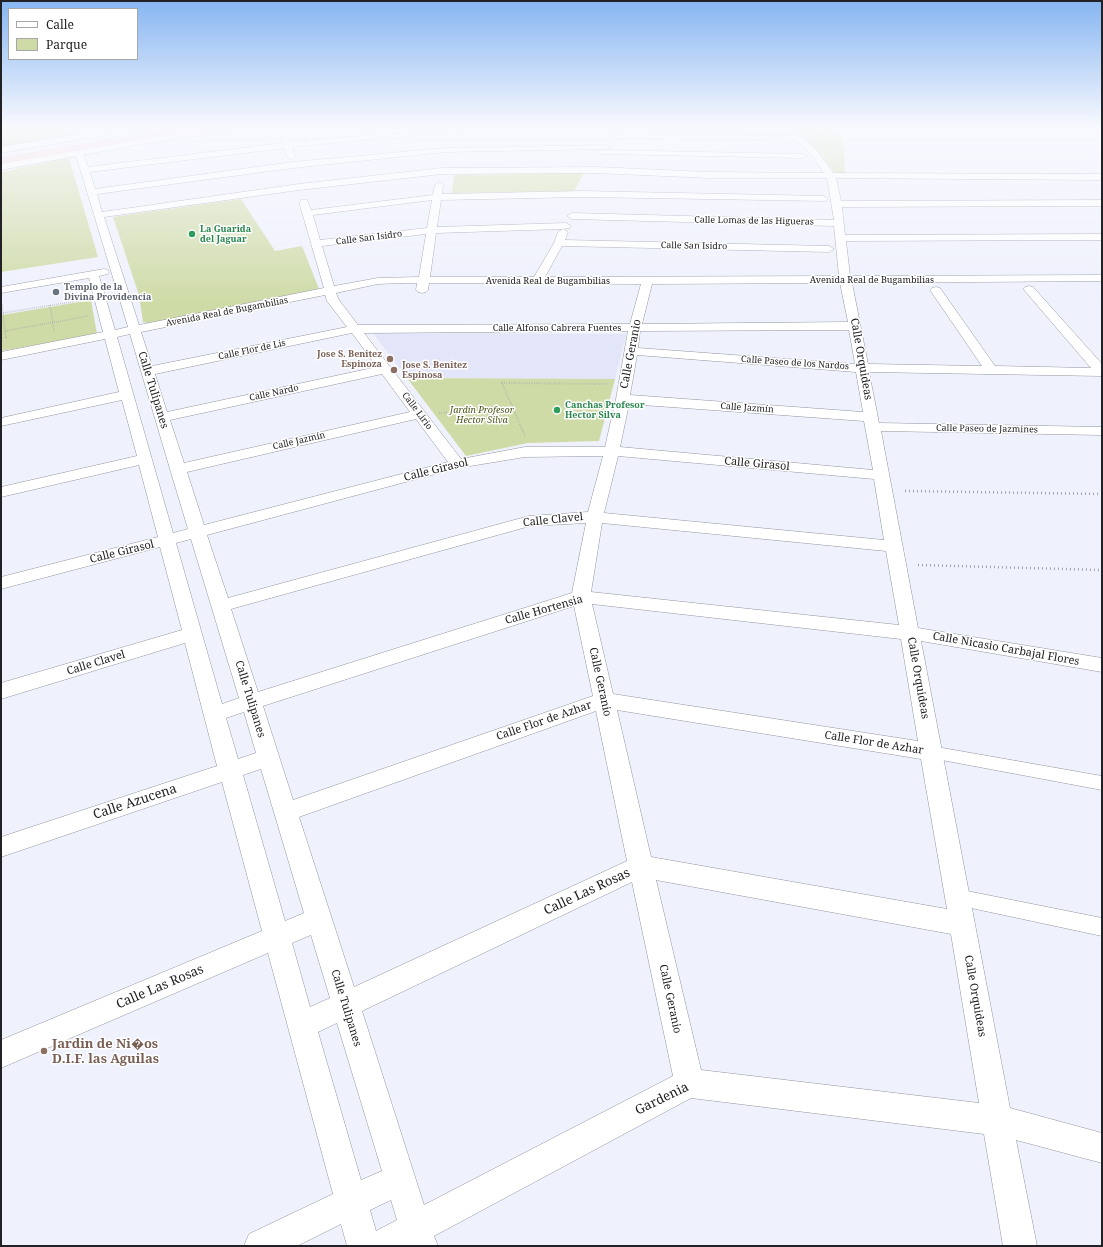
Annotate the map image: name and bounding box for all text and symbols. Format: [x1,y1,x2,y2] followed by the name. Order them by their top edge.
[8,8,138,60] legend
[46,16,74,33] text: Calle
[46,36,87,53] text: Parque
[694,215,814,227] street label: Calle Lomas de las Higueras
[200,224,251,245] place label: La Guarida del Jaguar
[187,229,197,239] marker: La Guarida del Jaguar
[335,229,403,247] street label: Calle San Isidro
[661,240,727,252] street label: Calle San Isidro
[810,275,934,285] street label: Avenida Real de Bugambilias
[486,276,610,286] street label: Avenida Real de Bugambilias
[64,282,151,303] place label: Templo de la Divina Providencia
[51,287,61,297] marker: Templo de la Divina Providencia
[165,295,289,329] street label: Avenida Real de Bugambilias
[847,317,875,401] street label: Calle Orquideas
[618,318,644,390] street label: Calle Geranio
[493,323,621,333] street label: Calle Alfonso Cabrera Fuentes
[217,338,287,362] street label: Calle Flor de Lis
[317,349,382,370] place label: Jose S. Benitez Espinoza
[135,350,171,430] street label: Calle Tulipanes
[385,354,395,364] marker: Jose S. Benitez Espinoza
[741,354,849,372] street label: Calle Paseo de los Nardos
[402,360,467,381] place label: Jose S. Benitez Espinosa
[389,365,399,375] marker: Jose S. Benitez Espinosa
[248,382,300,404] street label: Calle Nardo
[399,390,435,432] street label: Calle Lirio
[565,400,645,421] place label: Canchas Profesor Hector Silva
[720,401,774,415] street label: Calle Jazmín
[450,405,514,426] park label: Jardín Profesor Hector Silva
[552,405,562,415] marker: Canchas Profesor Hector Silva
[936,423,1038,435] street label: Calle Paseo de Jazmines
[272,430,326,452] street label: Calle Jazmín
[724,455,790,473] street label: Calle Girasol
[403,456,469,484] street label: Calle Girasol
[522,510,584,530] street label: Calle Clavel
[89,538,155,566] street label: Calle Girasol
[504,593,584,627] street label: Calle Hortensia
[932,630,1080,668] street label: Calle Nicasio Carbajal Flores
[904,636,932,720] street label: Calle Orquideas
[586,646,614,718] street label: Calle Geranio
[65,648,127,678] street label: Calle Clavel
[232,659,268,739] street label: Calle Tulipanes
[495,698,593,744] street label: Calle Flor de Azhar
[824,729,924,757] street label: Calle Flor de Azhar
[91,781,179,823] street label: Calle Azucena
[541,865,633,919] street label: Calle Las Rosas
[961,954,989,1038] street label: Calle Orquideas
[114,962,206,1012] street label: Calle Las Rosas
[656,963,684,1035] street label: Calle Geranio
[328,968,364,1048] street label: Calle Tulipanes
[52,1036,159,1067] place label: Jardin de Ni�os D.I.F. las Aguilas
[39,1046,49,1056] marker: Jardin de Ni�os D.I.F. las Aguilas
[633,1079,691,1119] street label: Gardenia

